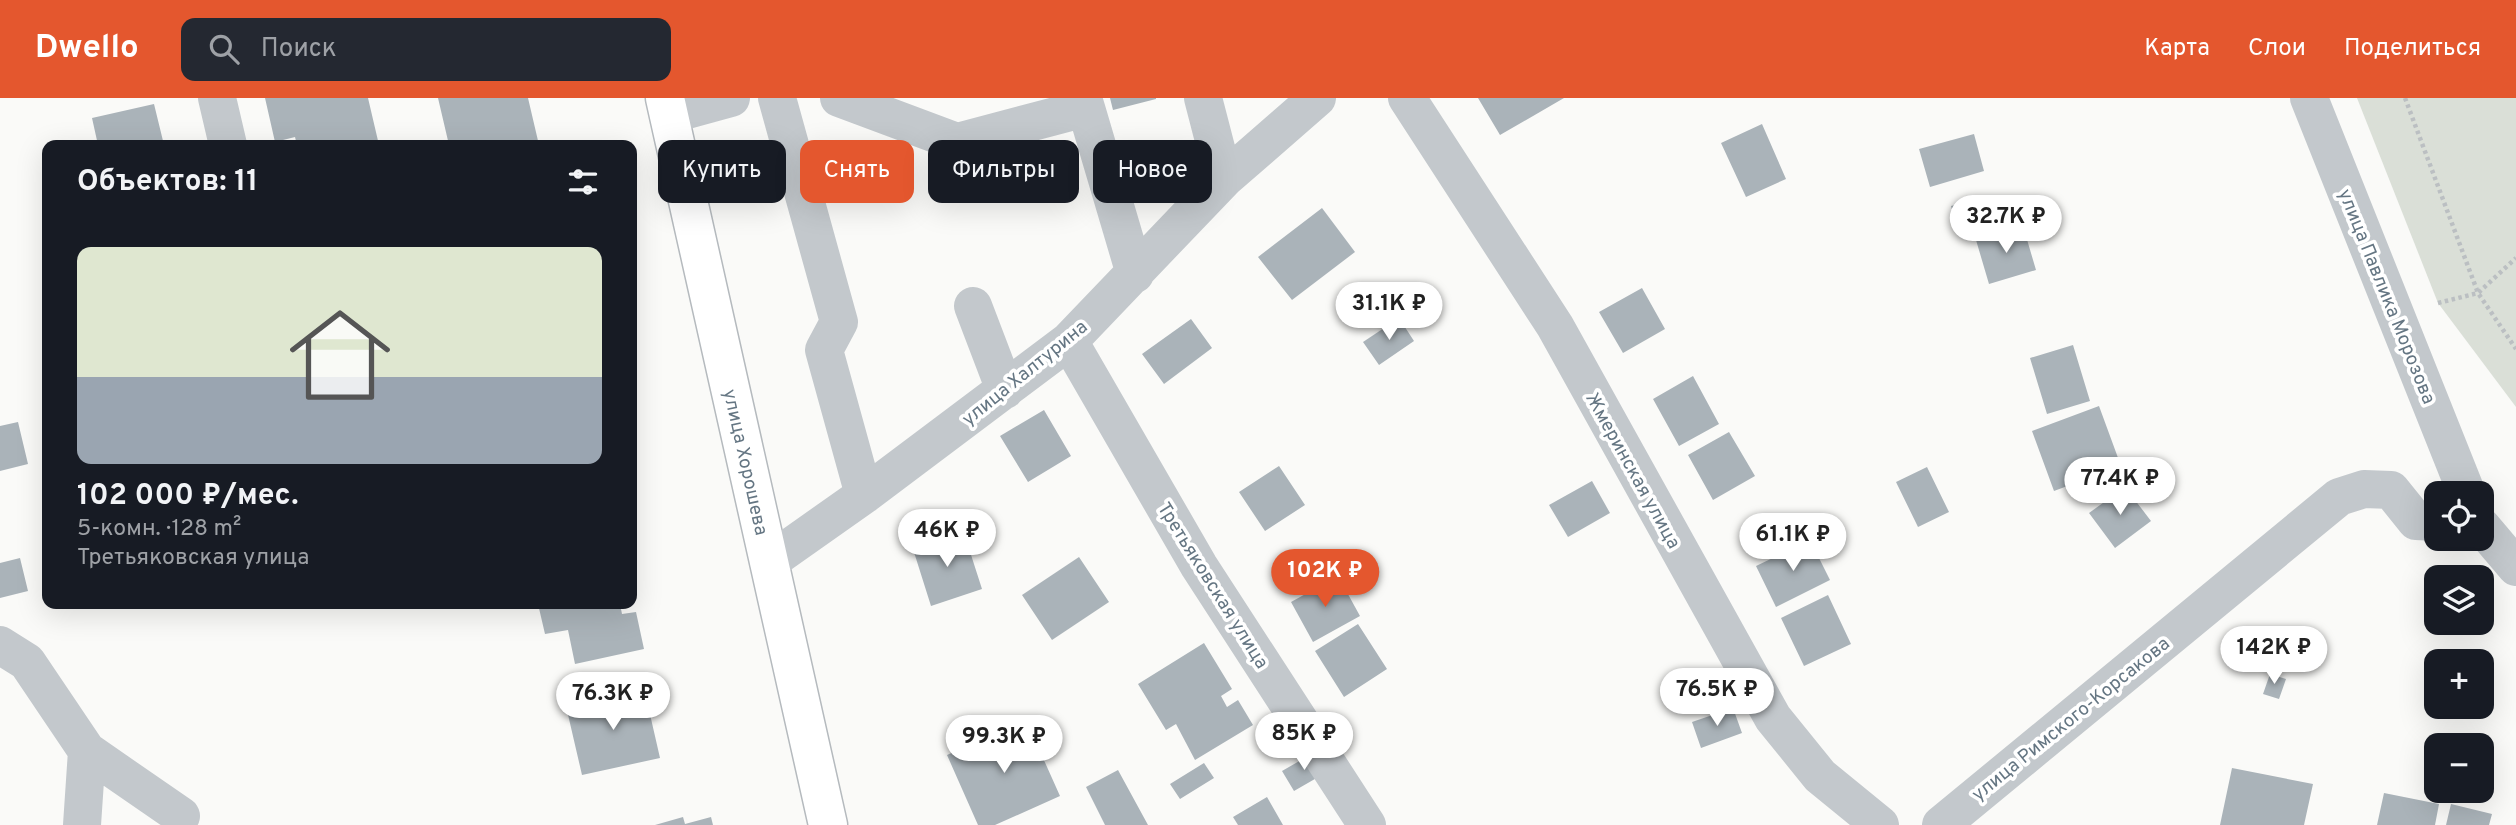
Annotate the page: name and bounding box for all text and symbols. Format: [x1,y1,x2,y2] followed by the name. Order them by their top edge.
[181,18,671,81] search box
[35,28,139,70] text: Dwello
[205,30,243,68] icon: search
[261,33,337,66] text: Поиск
[2144,34,2210,64] text: Карта
[2248,34,2306,64] text: Слои
[2344,34,2481,64] text: Поделиться
[658,140,786,203] chip: Купить
[800,140,914,203] chip: Снять
[928,140,1079,203] chip: Фильтры
[1093,140,1212,203] chip: Новое
[564,163,602,201] icon: filters
[77,164,258,201] text: Объектов: 11
[2332,186,2440,408] street label: улица Павлика Морозова
[1941,195,2071,255] pin: 32.7K ₽
[1966,203,2046,232] text: 32.7K ₽
[1324,282,1454,342] pin: 31.1K ₽
[1352,290,1426,319] text: 31.1K ₽
[277,292,403,418] icon: home
[958,315,1093,432] street label: улица Халтурина
[717,387,773,538] street label: улица Хорошева
[1579,389,1685,553] street label: Жмеринская улица
[2055,458,2185,517] pin: 77.4K ₽
[2080,465,2160,494] text: 77.4K ₽
[77,478,299,515] text: 102 000 ₽/мес.
[2424,481,2494,803] map controls
[2424,481,2494,551] button: locate
[1151,498,1273,674] street label: Третьяковская улица
[898,510,996,569] pin: 46K ₽
[1728,514,1858,573] pin: 61.1K ₽
[77,515,241,544] text: 5-комн. · 128 m²
[914,517,980,546] text: 46K ₽
[1755,521,1831,550] text: 61.1K ₽
[77,544,309,573] text: Третьяковская улица
[1268,550,1382,609] pin: 102K ₽
[1287,557,1363,586] text: 102K ₽
[2424,565,2494,635] button: layers
[2217,626,2331,686] pin: 142K ₽
[1967,632,2175,807] street label: улица Римского-Корсакова
[2236,634,2312,663] text: 142K ₽
[2424,649,2494,719] button: +
[1652,668,1782,728] pin: 76.5K ₽
[548,672,678,732] pin: 76.3K ₽
[1676,676,1758,705] text: 76.5K ₽
[572,680,654,709] text: 76.3K ₽
[1255,712,1353,772] pin: 85K ₽
[939,716,1069,775] pin: 99.3K ₽
[1271,720,1337,749] text: 85K ₽
[962,723,1046,752] text: 99.3K ₽
[2424,733,2494,803] button: −

